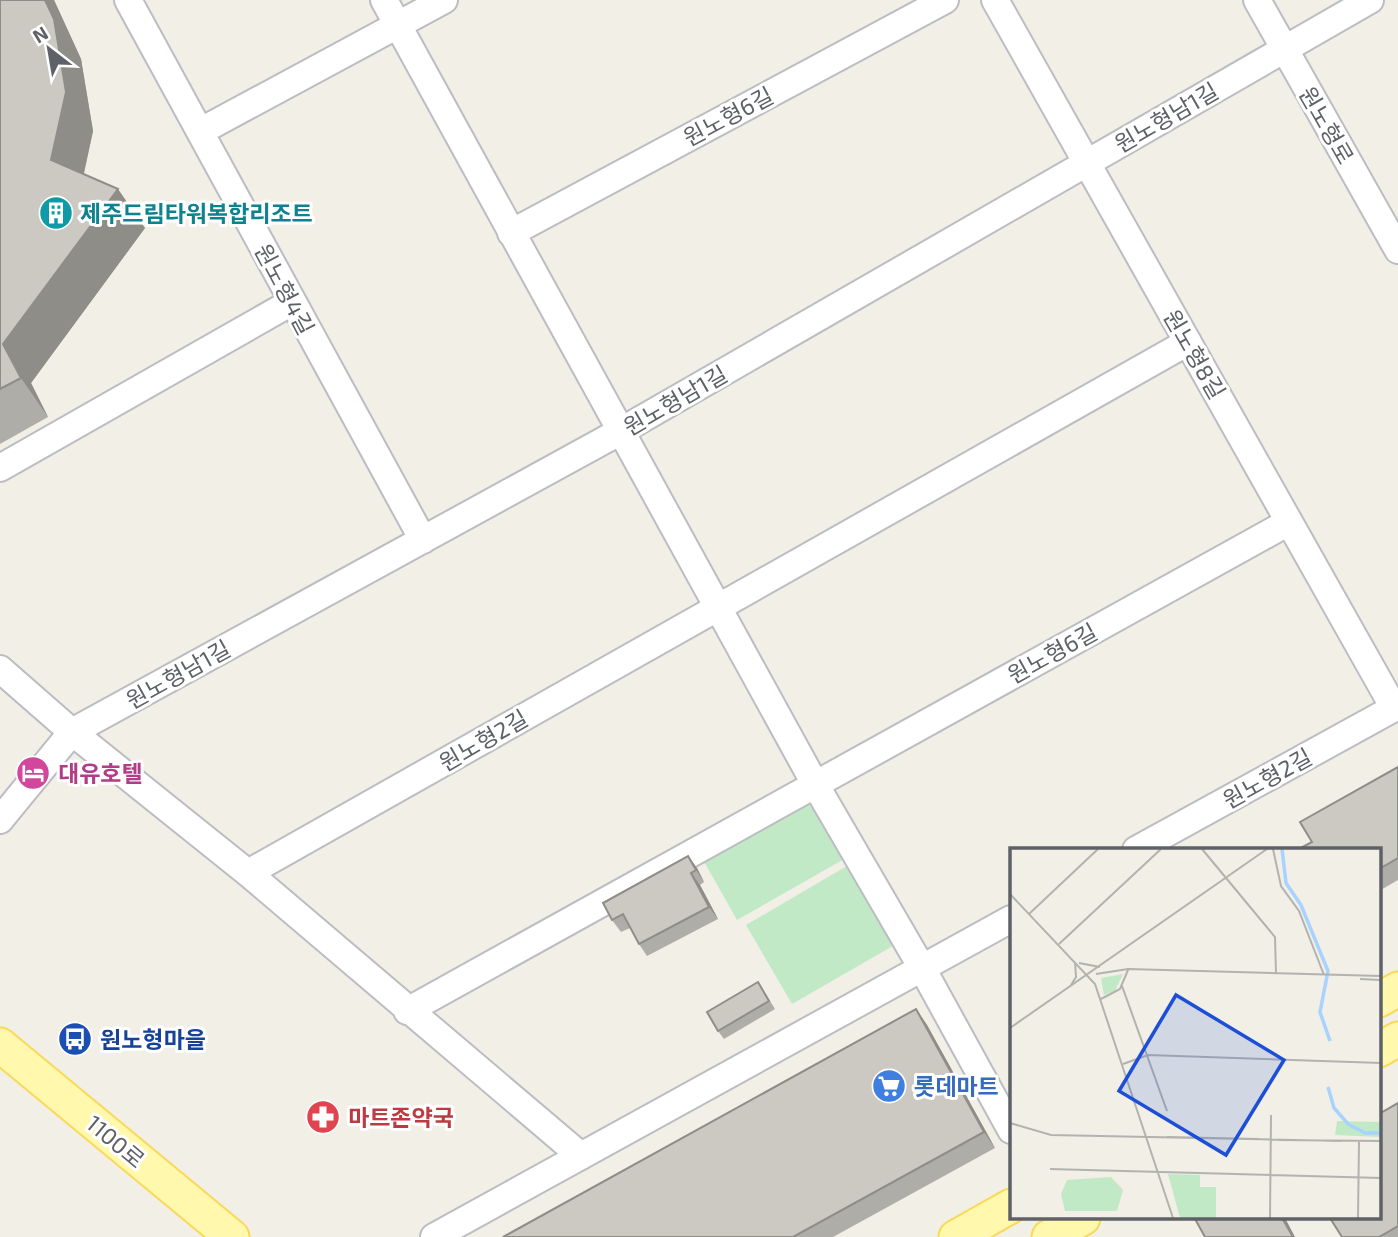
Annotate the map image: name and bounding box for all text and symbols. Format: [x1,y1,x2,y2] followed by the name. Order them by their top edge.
[14,14,84,84] north arrow
[28,21,52,47] text: N
[1109,76,1223,158] street label: 원노형남1길
[678,81,778,151] street label: 원노형6길
[1294,81,1360,169] street label: 원노형로
[37,194,75,232] building icon: 제주드림타워복합리조트
[80,199,313,227] place label: 제주드림타워복합리조트
[249,239,321,339] street label: 원노형4길
[1158,304,1232,404] street label: 원노형8길
[618,359,732,441] street label: 원노형남1길
[1002,617,1102,689] street label: 원노형6길
[121,634,235,714] street label: 원노형남1길
[434,703,532,777] street label: 원노형2길
[1218,742,1316,814] street label: 원노형2길
[14,754,52,792] hotel icon: 대유호텔
[58,759,143,787] place label: 대유호텔
[1010,848,1380,1220] inset map
[56,1020,94,1058] bus stop icon: 원노형마을
[100,1025,206,1053] place label: 원노형마을
[870,1067,908,1105] supermarket icon: 롯데마트
[914,1072,999,1100] place label: 롯데마트
[304,1098,342,1136] pharmacy icon: 마트존약국
[348,1103,454,1131] place label: 마트존약국
[81,1109,151,1173] street label: 1100로

